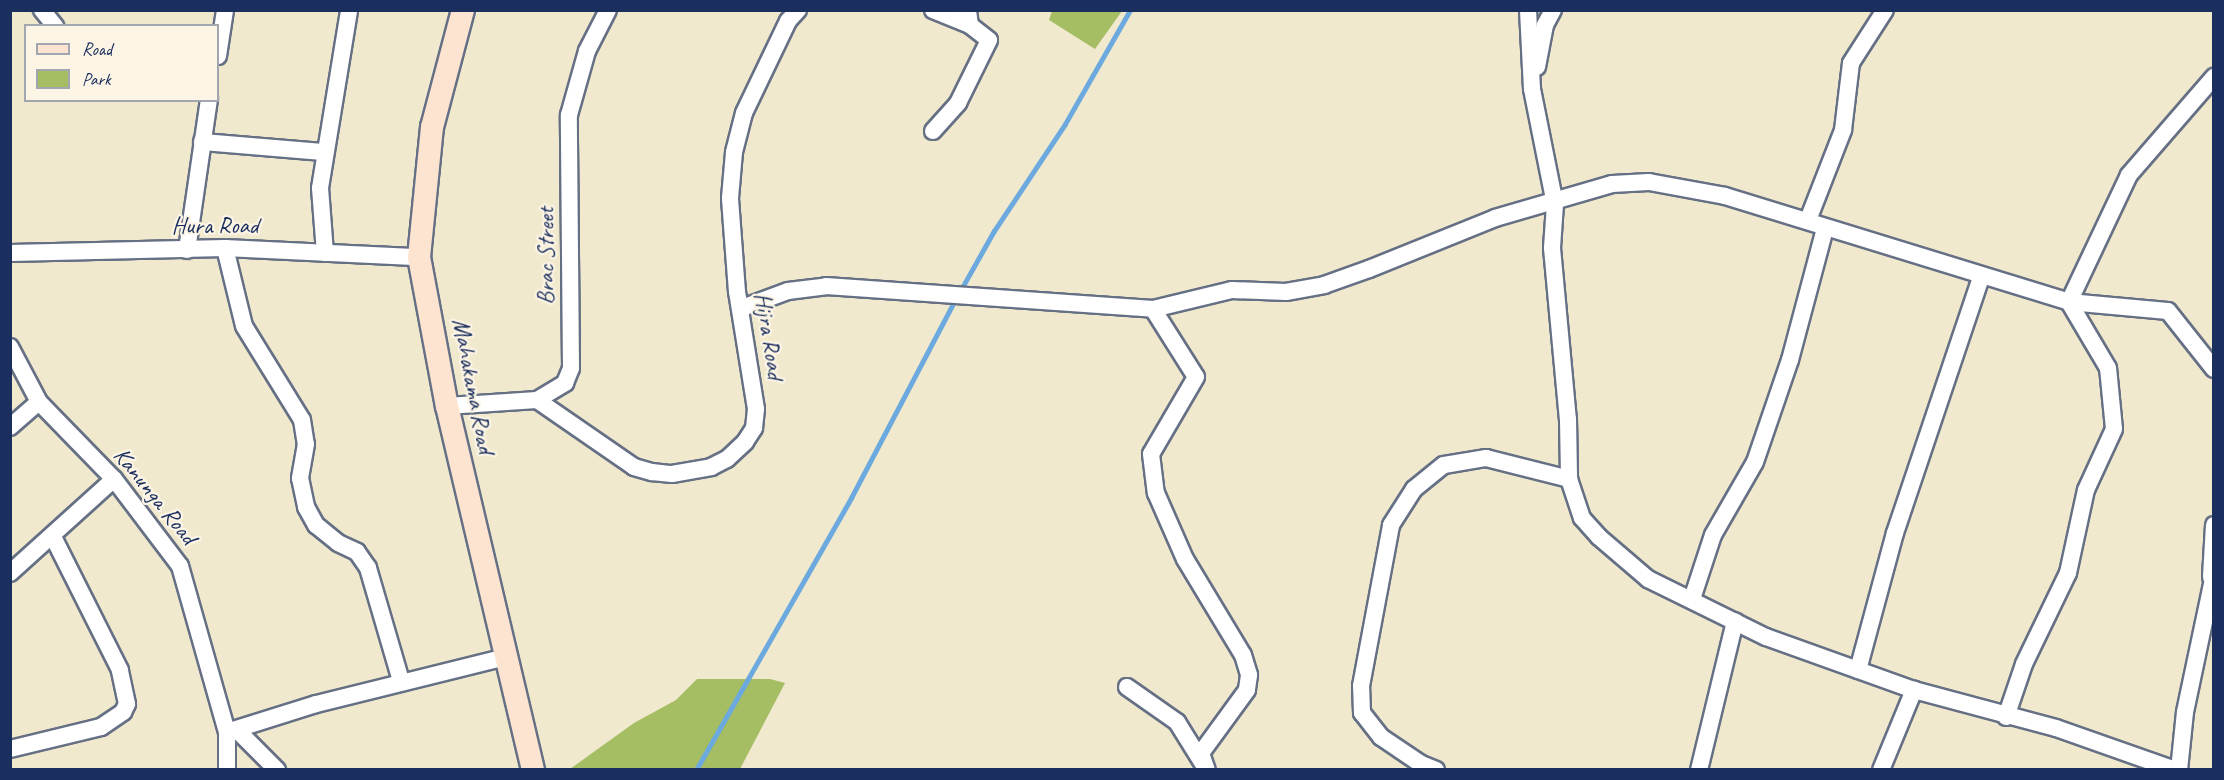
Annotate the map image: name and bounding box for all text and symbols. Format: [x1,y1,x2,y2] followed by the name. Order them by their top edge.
[24,24,219,102] legend
[82,38,112,60] text: Road
[82,68,111,90] text: Park
[532,207,560,305] street label: Brac Street
[172,212,258,240] street label: Hura Road
[748,291,790,381] street label: Hijra Road
[446,316,500,456] street label: Mahakama Road
[107,442,203,550] street label: Kanunga Road

